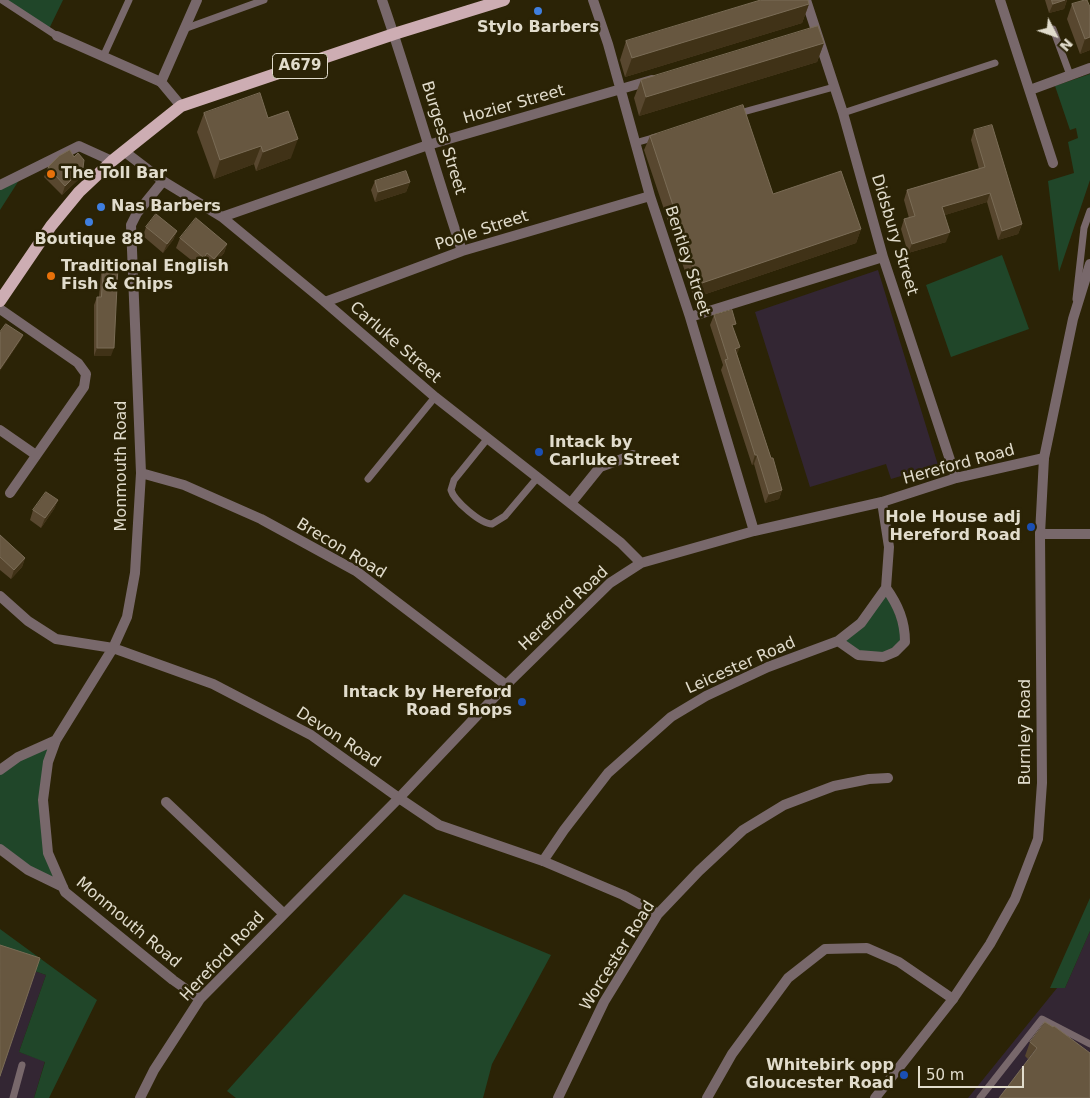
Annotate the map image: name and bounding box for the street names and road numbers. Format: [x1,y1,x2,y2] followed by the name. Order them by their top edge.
[272,54,328,78] road number: A679
[417,79,469,197] street label: Burgess Street
[461,81,567,129] street label: Hozier Street
[867,172,921,298] street label: Didsbury Street
[660,203,714,319] street label: Bentley Street
[433,207,531,255] street label: Poole Street
[346,298,444,388] street label: Carluke Street
[112,401,132,531] street label: Monmouth Road
[901,441,1017,489] street label: Hereford Road
[293,515,389,583] street label: Brecon Road
[515,563,613,655] street label: Hereford Road
[683,633,799,699] street label: Leicester Road
[1016,679,1036,785] street label: Burnley Road
[292,704,384,772] street label: Devon Road
[72,874,184,972] street label: Monmouth Road
[577,898,659,1014] street label: Worcester Road
[177,908,269,1006] street label: Hereford Road

